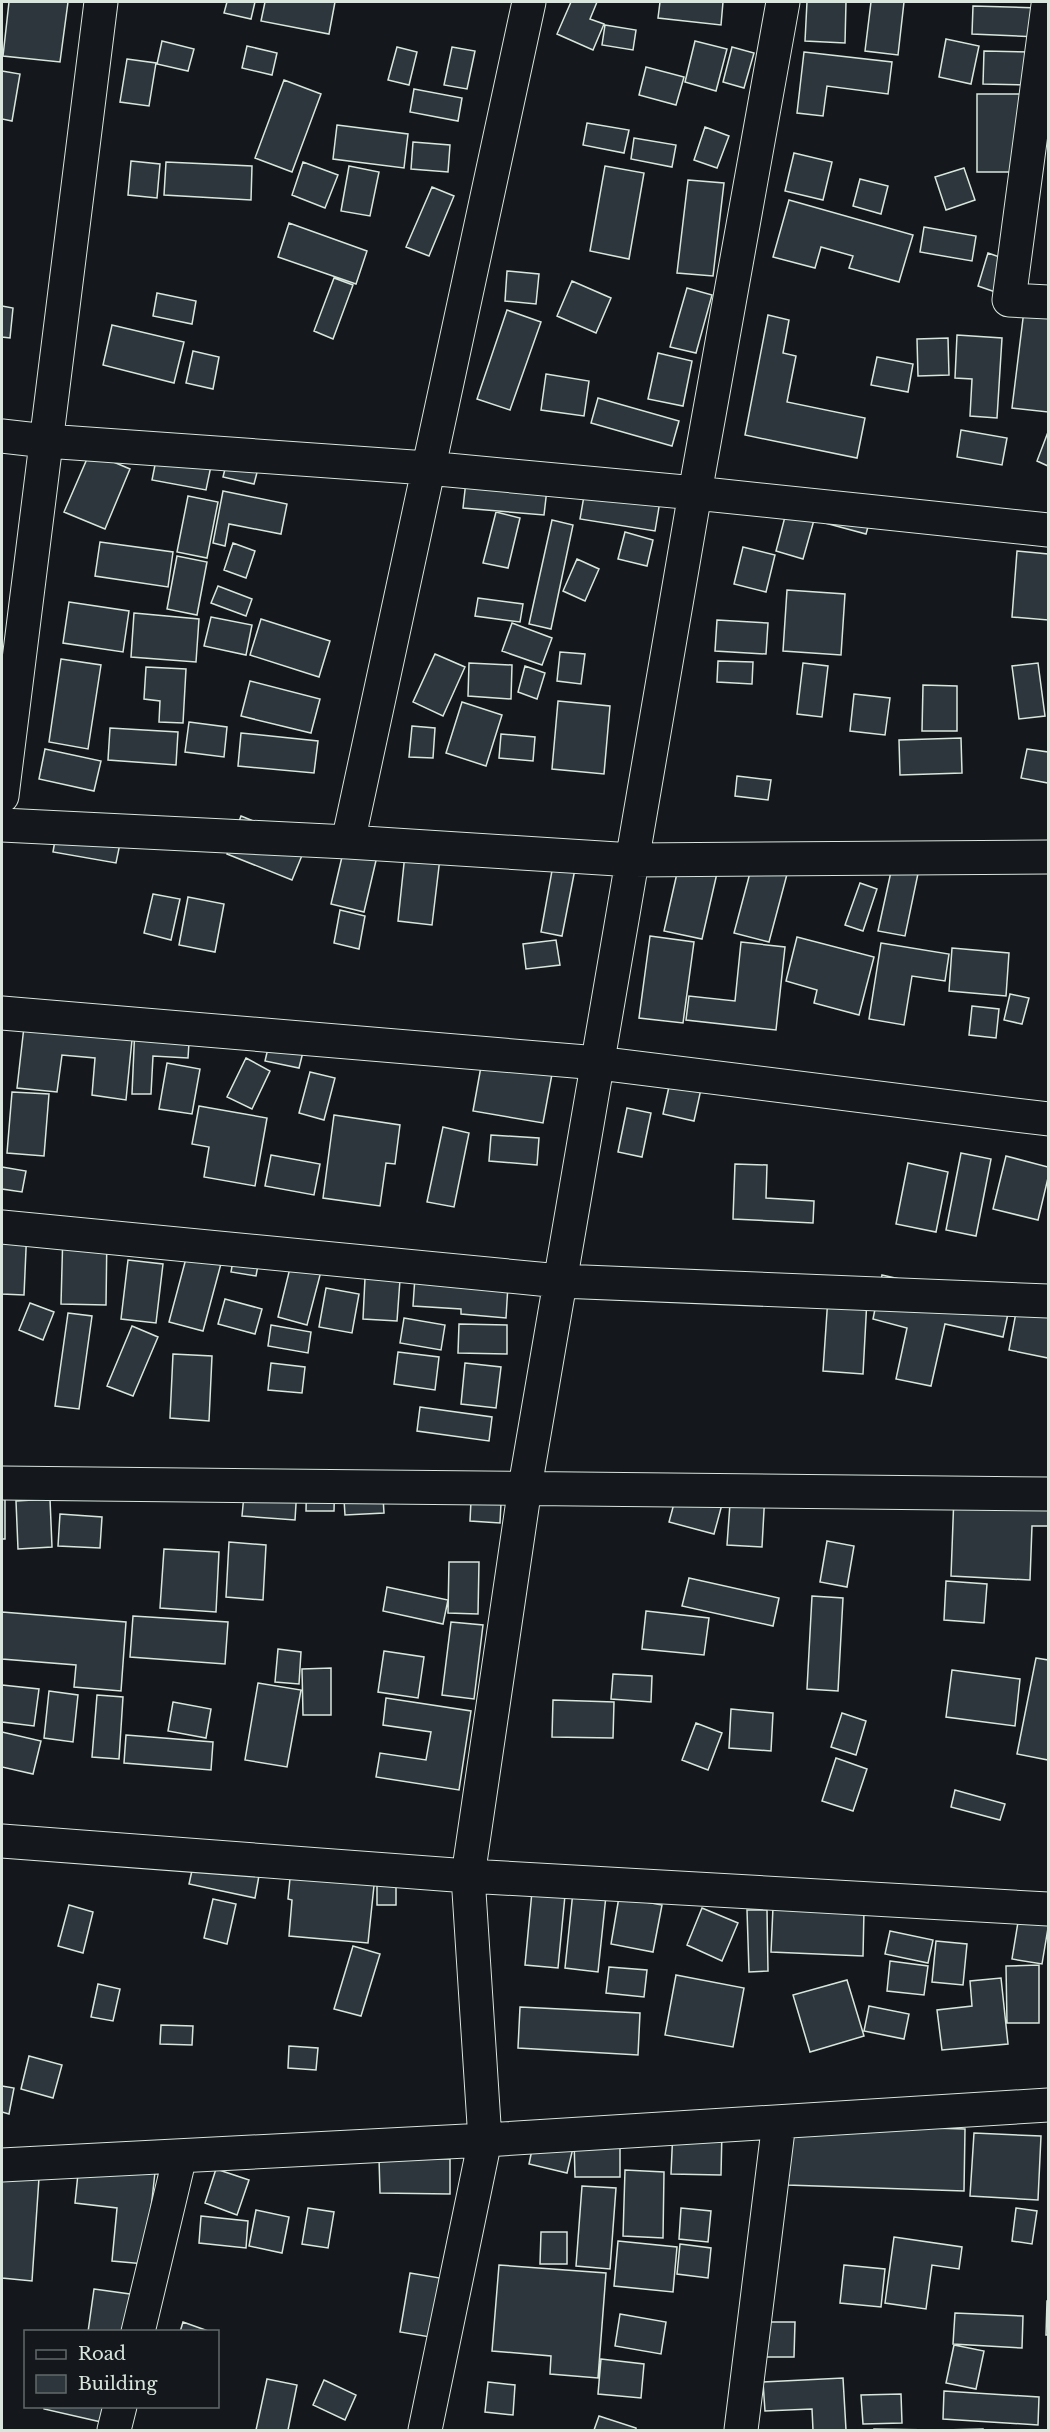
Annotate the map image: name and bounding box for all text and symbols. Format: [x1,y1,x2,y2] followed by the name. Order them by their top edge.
[24,2330,219,2408] legend
[78,2343,126,2365] text: Road
[78,2373,157,2395] text: Building

